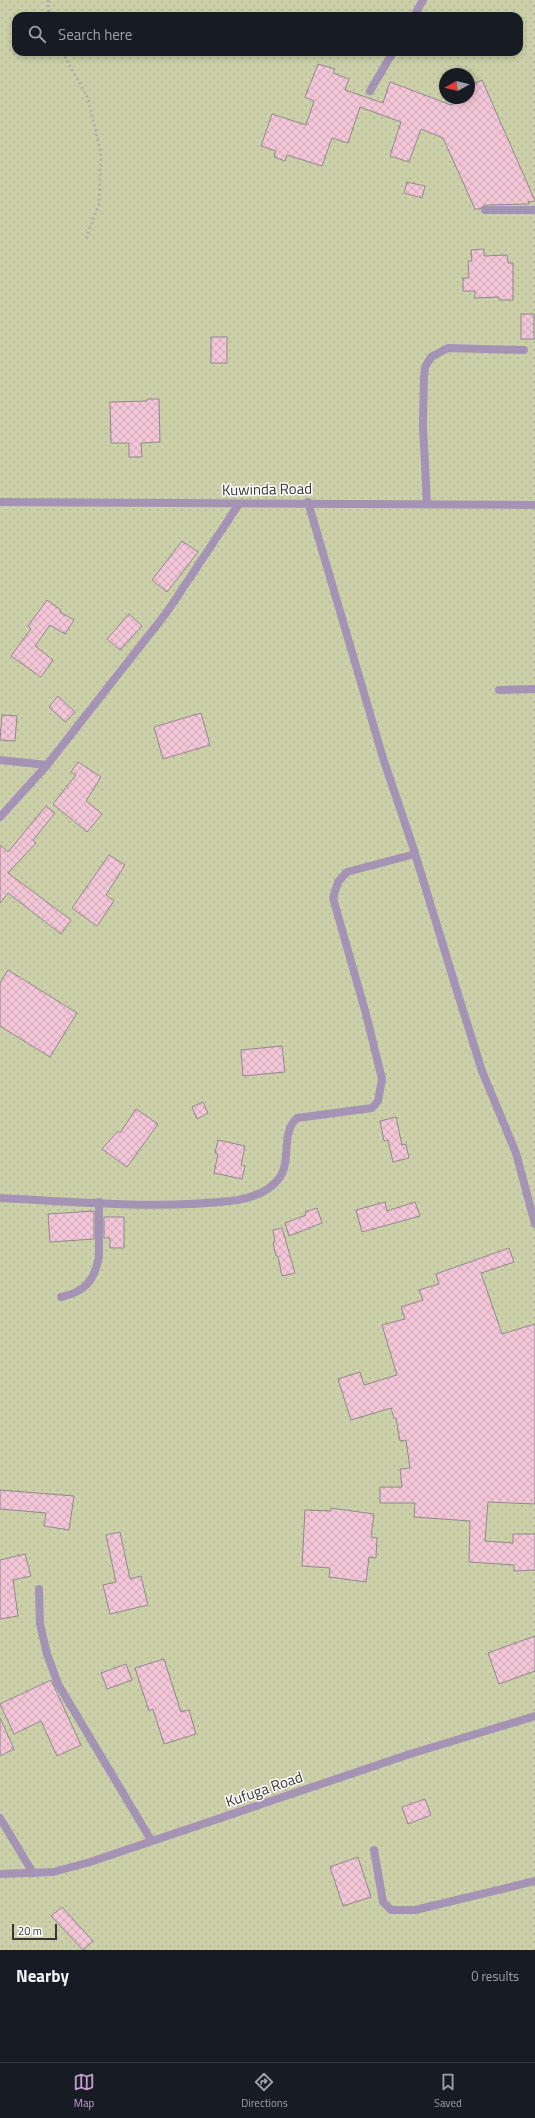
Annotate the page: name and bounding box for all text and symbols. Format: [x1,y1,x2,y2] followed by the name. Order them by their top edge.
[12,12,523,56] search box
[26,23,48,45] icon: search
[58,23,132,46] text: Search here
[439,68,475,104] north arrow
[222,477,312,501] street label: Kuwinda Road
[222,1765,306,1813] street label: Kufuga Road
[12,1922,57,1941] scale bar
[18,1923,42,1939] text: 20 m
[16,1963,69,1989] text: Nearby
[471,1966,519,1986] text: 0 results
[73,2071,95,2111] tab: Map
[241,2071,288,2111] tab: Directions
[434,2071,462,2111] tab: Saved

